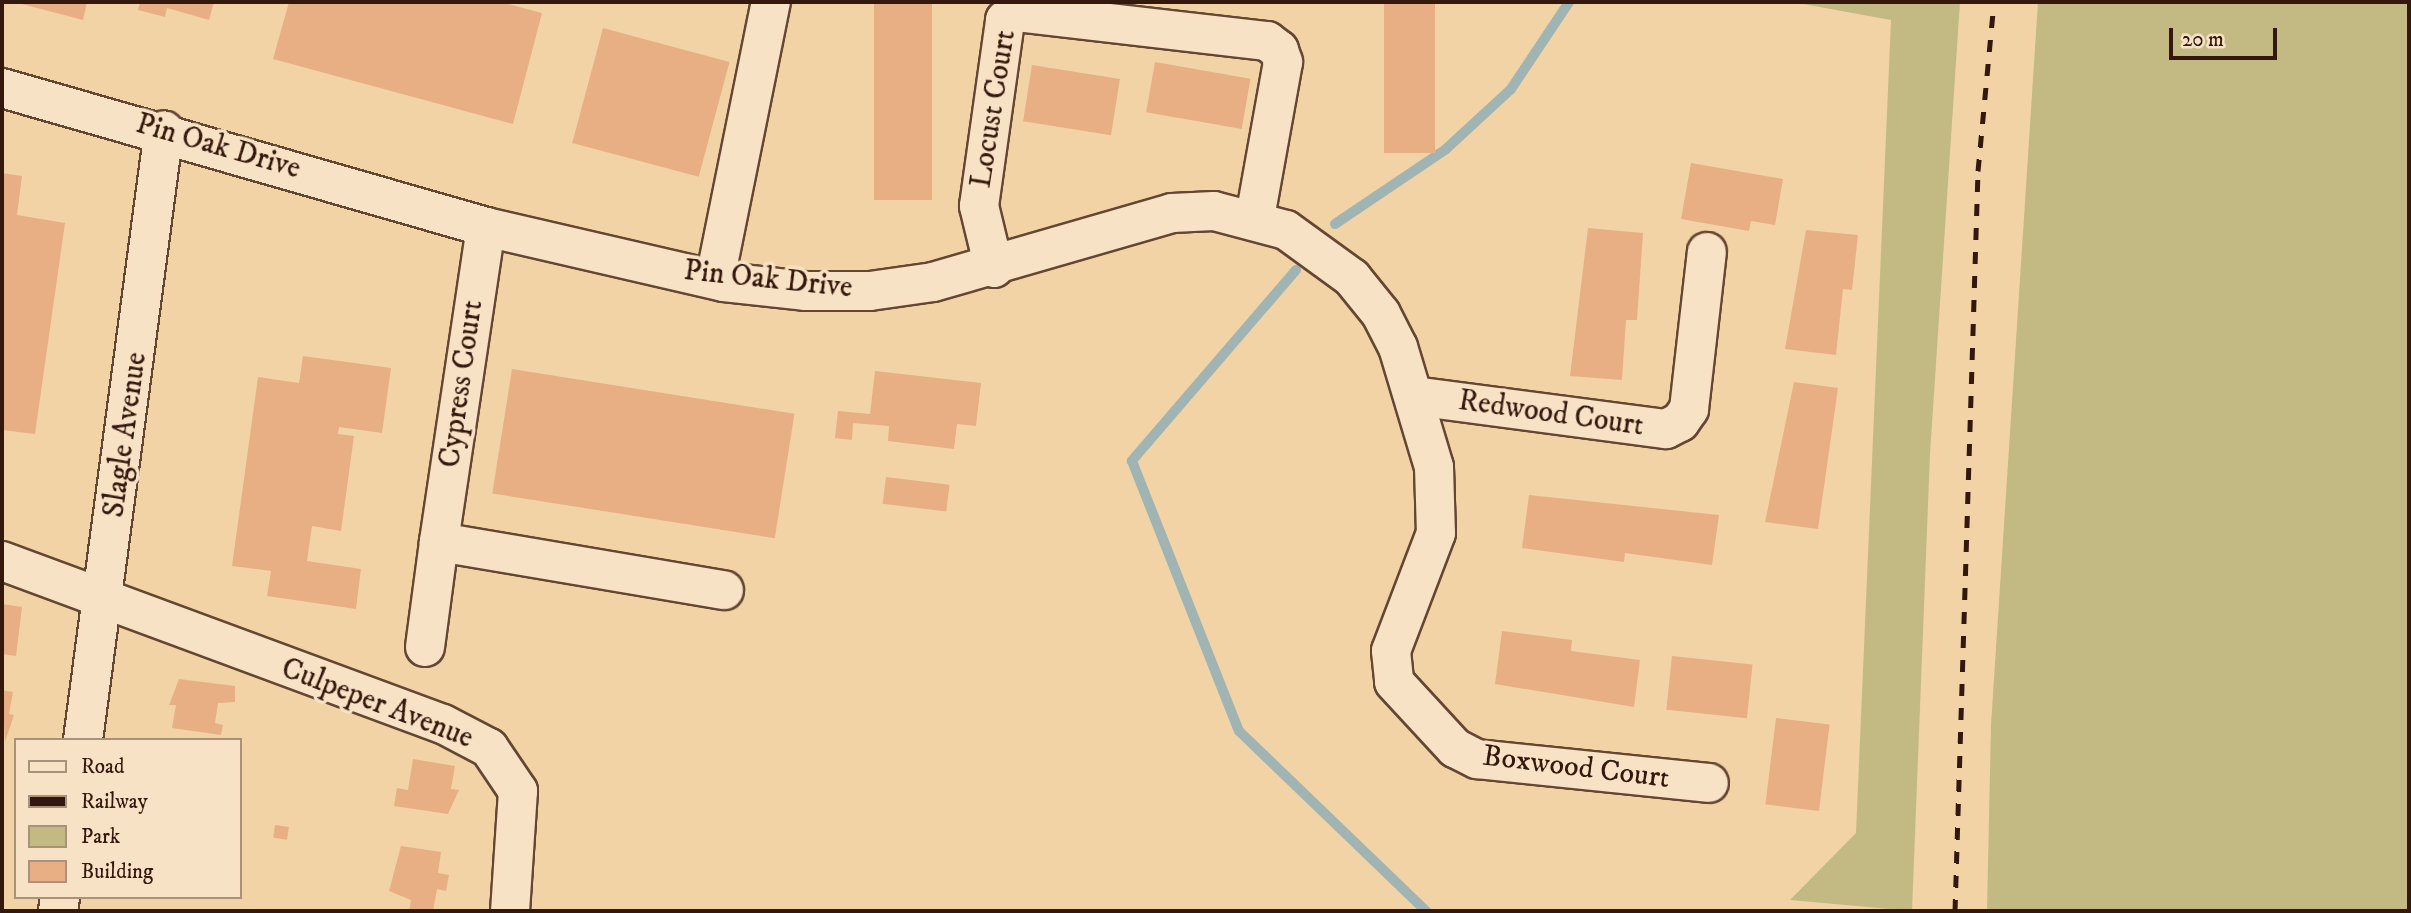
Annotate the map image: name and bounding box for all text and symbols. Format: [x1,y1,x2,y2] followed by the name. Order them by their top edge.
[2173,14,2282,58] scale bar
[964,27,1024,191] street label: Locust Court
[2182,27,2224,53] text: 20 m
[132,106,304,188] street label: Pin Oak Drive
[682,253,854,307] street label: Pin Oak Drive
[432,298,492,470] street label: Cypress Court
[97,350,155,520] street label: Slagle Avenue
[1456,383,1646,445] street label: Redwood Court
[276,651,478,757] street label: Culpeper Avenue
[14,738,242,899] legend
[1481,739,1671,797] street label: Boxwood Court
[81,754,125,780] text: Road
[81,789,148,815] text: Railway
[81,824,120,850] text: Park
[81,859,153,885] text: Building

